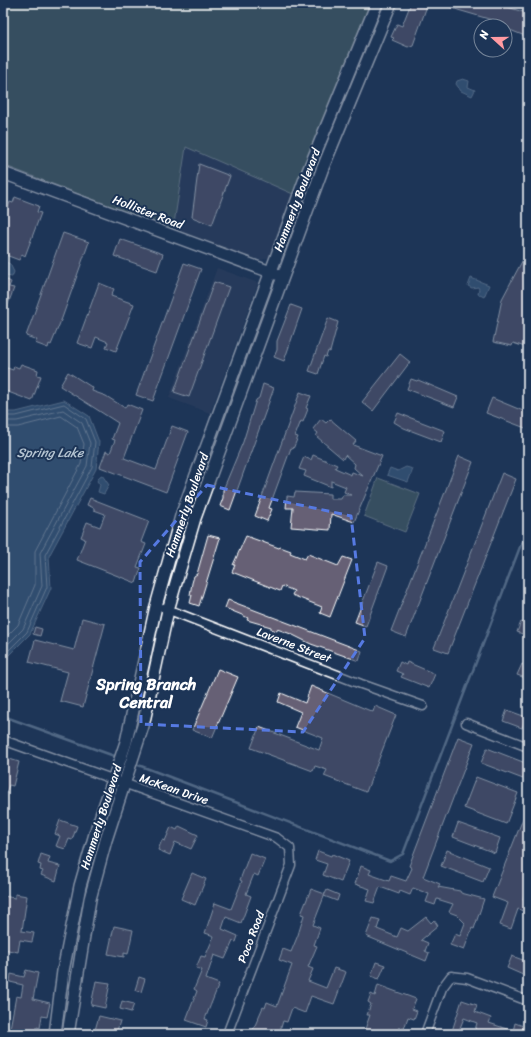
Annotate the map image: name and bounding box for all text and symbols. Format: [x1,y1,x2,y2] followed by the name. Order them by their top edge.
[473,18,513,58] north arrow
[474,27,495,42] text: N
[267,144,327,255] street label: Hammerly Boulevard
[109,188,187,236] street label: Hollister Road
[17,441,85,464] water label: Spring Lake
[159,449,215,560] street label: Hammerly Boulevard
[253,621,336,670] street label: Laverne Street
[95,670,197,717] district label: Spring Branch Central
[74,761,129,872] street label: Hammerly Boulevard
[136,767,212,811] street label: McKean Drive
[231,907,271,966] street label: Poco Road

